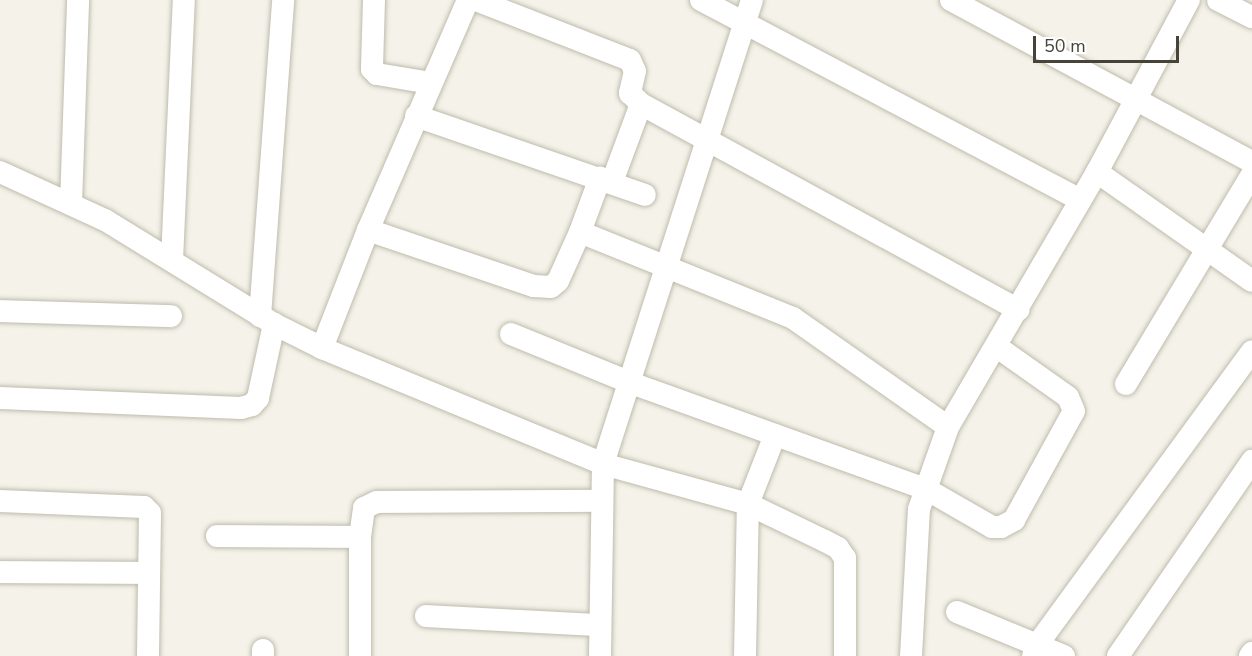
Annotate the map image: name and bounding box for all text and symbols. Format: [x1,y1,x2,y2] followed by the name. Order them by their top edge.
[1036,24,1182,62] scale bar
[1044,34,1086,58] text: 50 m

